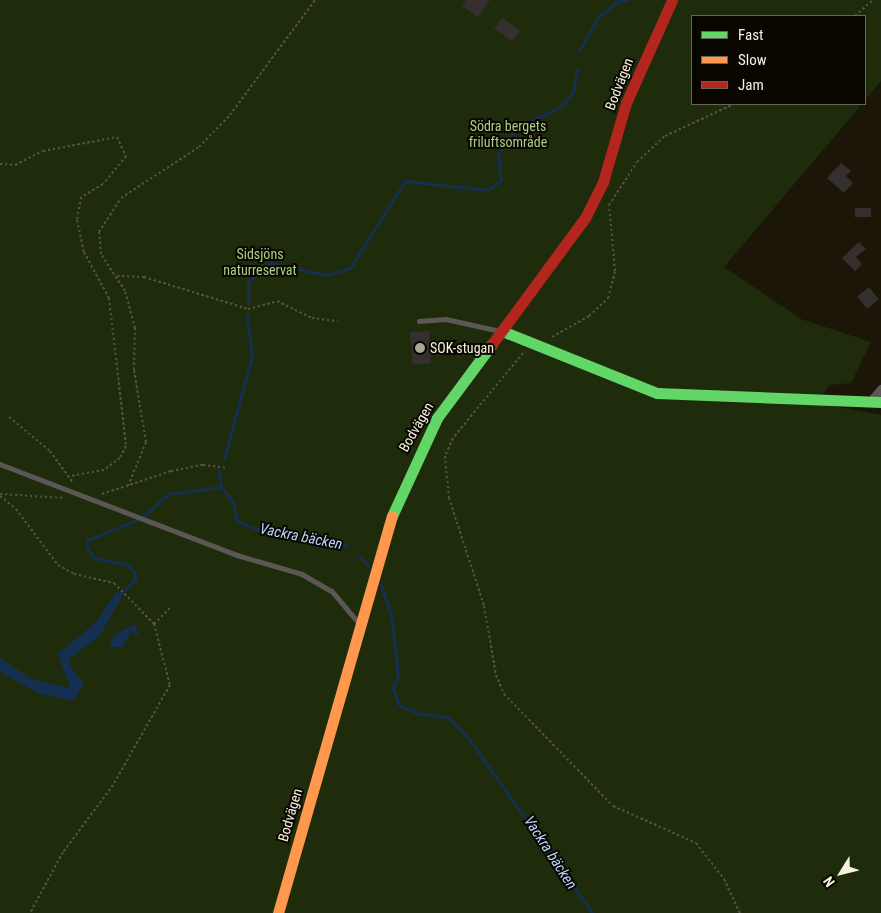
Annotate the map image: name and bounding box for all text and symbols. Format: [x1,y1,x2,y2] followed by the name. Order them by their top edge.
[691,15,866,105] legend
[738,26,763,44] text: Fast
[738,51,767,69] text: Slow
[601,56,637,112] street label: Bodvägen
[738,76,764,94] text: Jam
[469,118,547,150] park label: Södra bergets friluftsområde
[223,246,297,278] park label: Sidsjöns naturreservat
[430,340,494,356] place label: SOK-stugan
[414,342,426,354] marker: SOK-stugan
[395,399,437,455] street label: Bodvägen
[258,520,344,554] water label: Vackra bäcken
[274,787,306,843] street label: Bodvägen
[520,813,580,893] water label: Vackra bäcken
[816,848,866,898] north arrow
[820,874,838,890] text: N

